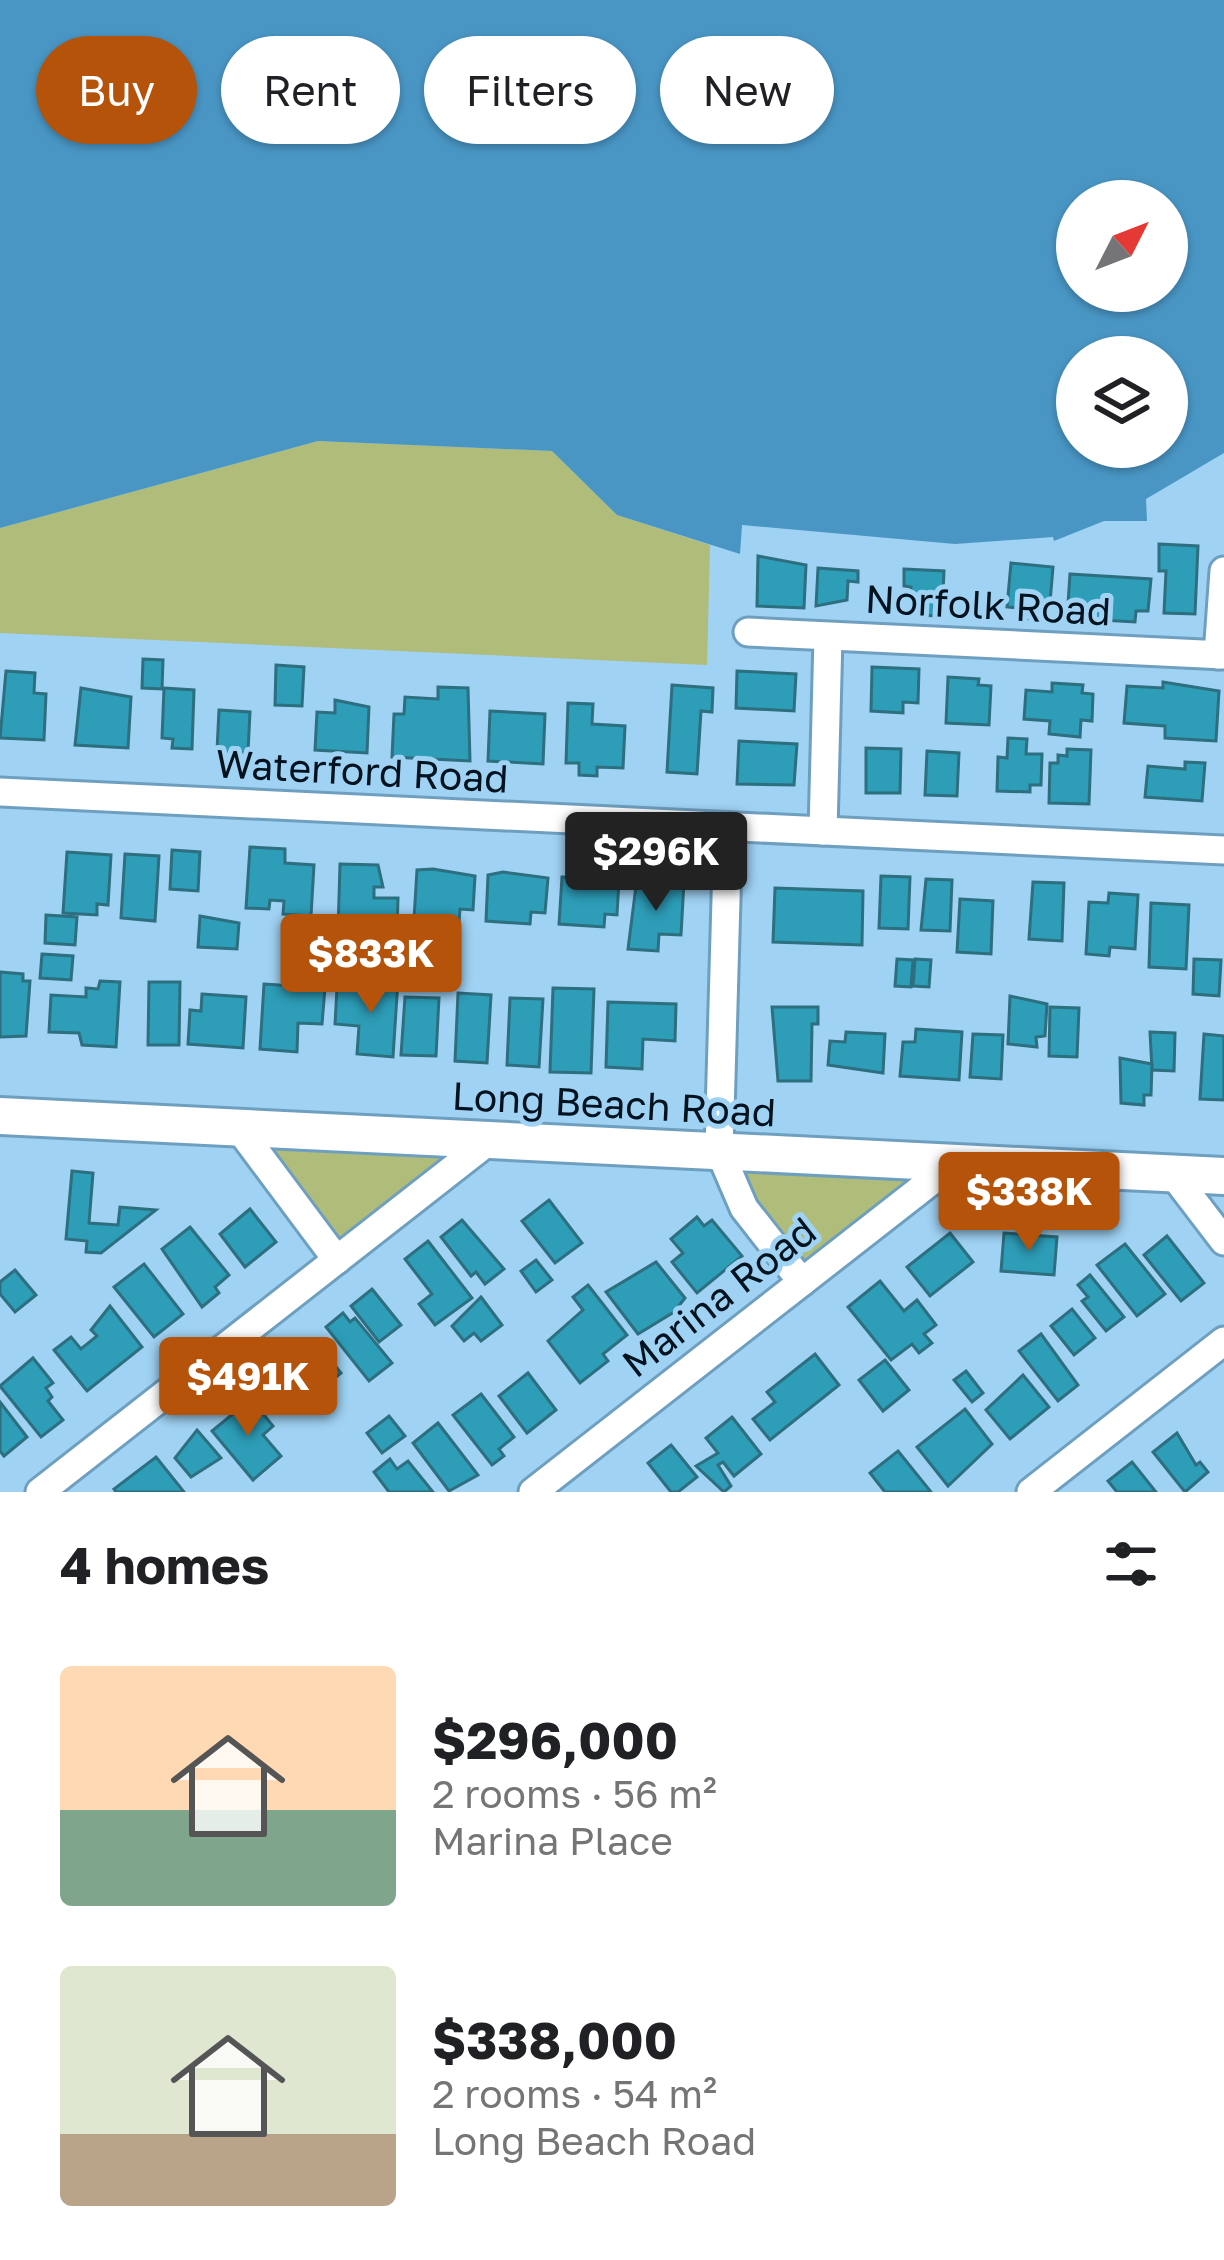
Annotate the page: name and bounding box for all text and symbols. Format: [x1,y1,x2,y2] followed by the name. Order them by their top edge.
[36,36,197,144] chip: Buy
[221,36,400,144] chip: Rent
[424,36,636,144] chip: Filters
[660,36,834,144] chip: New
[1056,180,1188,312] north arrow
[1056,180,1188,468] map controls
[1056,336,1188,468] button: layers
[864,575,1112,634] street label: Norfolk Road
[214,739,510,802] street label: Waterford Road
[572,812,740,914] pin: $296K
[592,827,720,874] text: $296K
[287,914,455,1016] pin: $833K
[308,929,434,976] text: $833K
[451,1072,777,1135] street label: Long Beach Road
[945,1152,1113,1254] pin: $338K
[966,1167,1092,1214] text: $338K
[613,1206,825,1387] street label: Marina Road
[164,1337,332,1439] pin: $491K
[186,1352,310,1399] text: $491K
[1098,1531,1164,1597] icon: filters
[60,1534,269,1595] text: 4 homes
[432,1709,678,1770] text: $296,000
[156,1714,300,1858] icon: home
[432,1770,717,1817] text: 2 rooms · 56 m²
[432,1817,673,1864] text: Marina Place
[432,2009,677,2070] text: $338,000
[156,2014,300,2158] icon: home
[432,2070,717,2117] text: 2 rooms · 54 m²
[432,2117,756,2164] text: Long Beach Road

